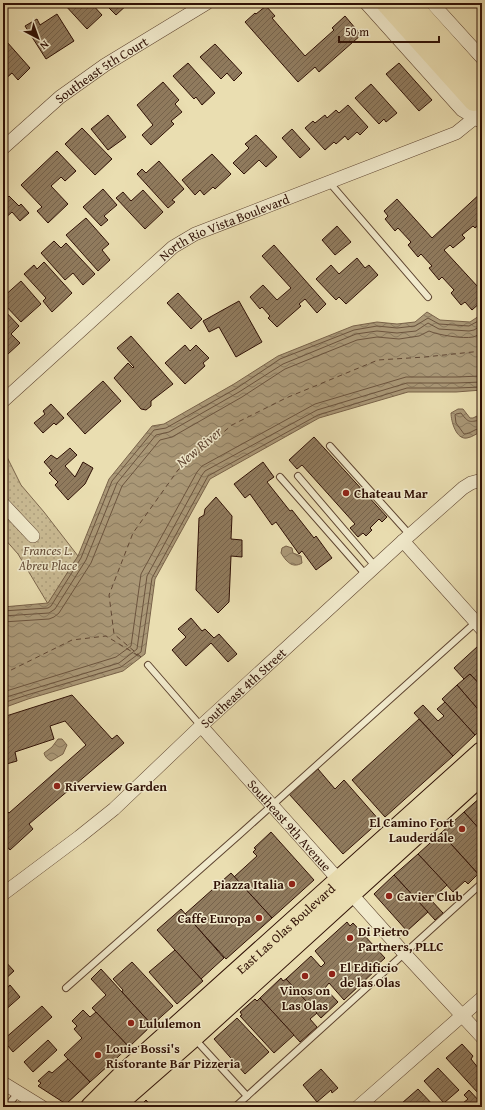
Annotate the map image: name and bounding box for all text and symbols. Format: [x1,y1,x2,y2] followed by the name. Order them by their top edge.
[18,18,58,58] north arrow
[339,18,439,44] scale bar
[345,23,369,40] text: 50 m
[50,31,152,107] street label: Southeast 5th Court
[36,37,53,54] text: N
[154,189,292,265] street label: North Rio Vista Boulevard
[172,421,227,472] water label: New River
[354,484,428,503] place label: Chateau Mar
[341,488,351,498] marker: Chateau Mar
[18,541,77,575] park label: Frances L. Abreu Place
[196,643,291,732] street label: Southeast 4th Street
[243,775,336,875] street label: Southeast 9th Avenue
[65,777,167,796] place label: Riverview Garden
[52,781,62,791] marker: Riverview Garden
[369,813,454,847] place label: El Camino Fort Lauderdale
[457,824,467,834] marker: El Camino Fort Lauderdale
[213,875,284,894] place label: Piazza Italia
[232,879,339,978] street label: East Las Olas Boulevard
[287,879,297,889] marker: Piazza Italia
[397,887,463,906] place label: Cavier Club
[384,891,394,901] marker: Cavier Club
[177,909,251,928] place label: Caffe Europa
[254,913,264,923] marker: Caffe Europa
[358,922,444,956] place label: Di Pietro Partners, PLLC
[345,933,355,943] marker: Di Pietro Partners, PLLC
[340,958,401,992] place label: El Edificio de las Olas
[327,969,337,979] marker: El Edificio de las Olas
[300,971,310,981] marker: Vinos on Las Olas
[280,981,331,1015] place label: Vinos on Las Olas
[139,1014,201,1033] place label: Lululemon
[126,1018,136,1028] marker: Lululemon
[106,1039,241,1073] place label: Louie Bossi's Ristorante Bar Pizzeria
[93,1050,103,1060] marker: Louie Bossi's Ristorante Bar Pizzeria

